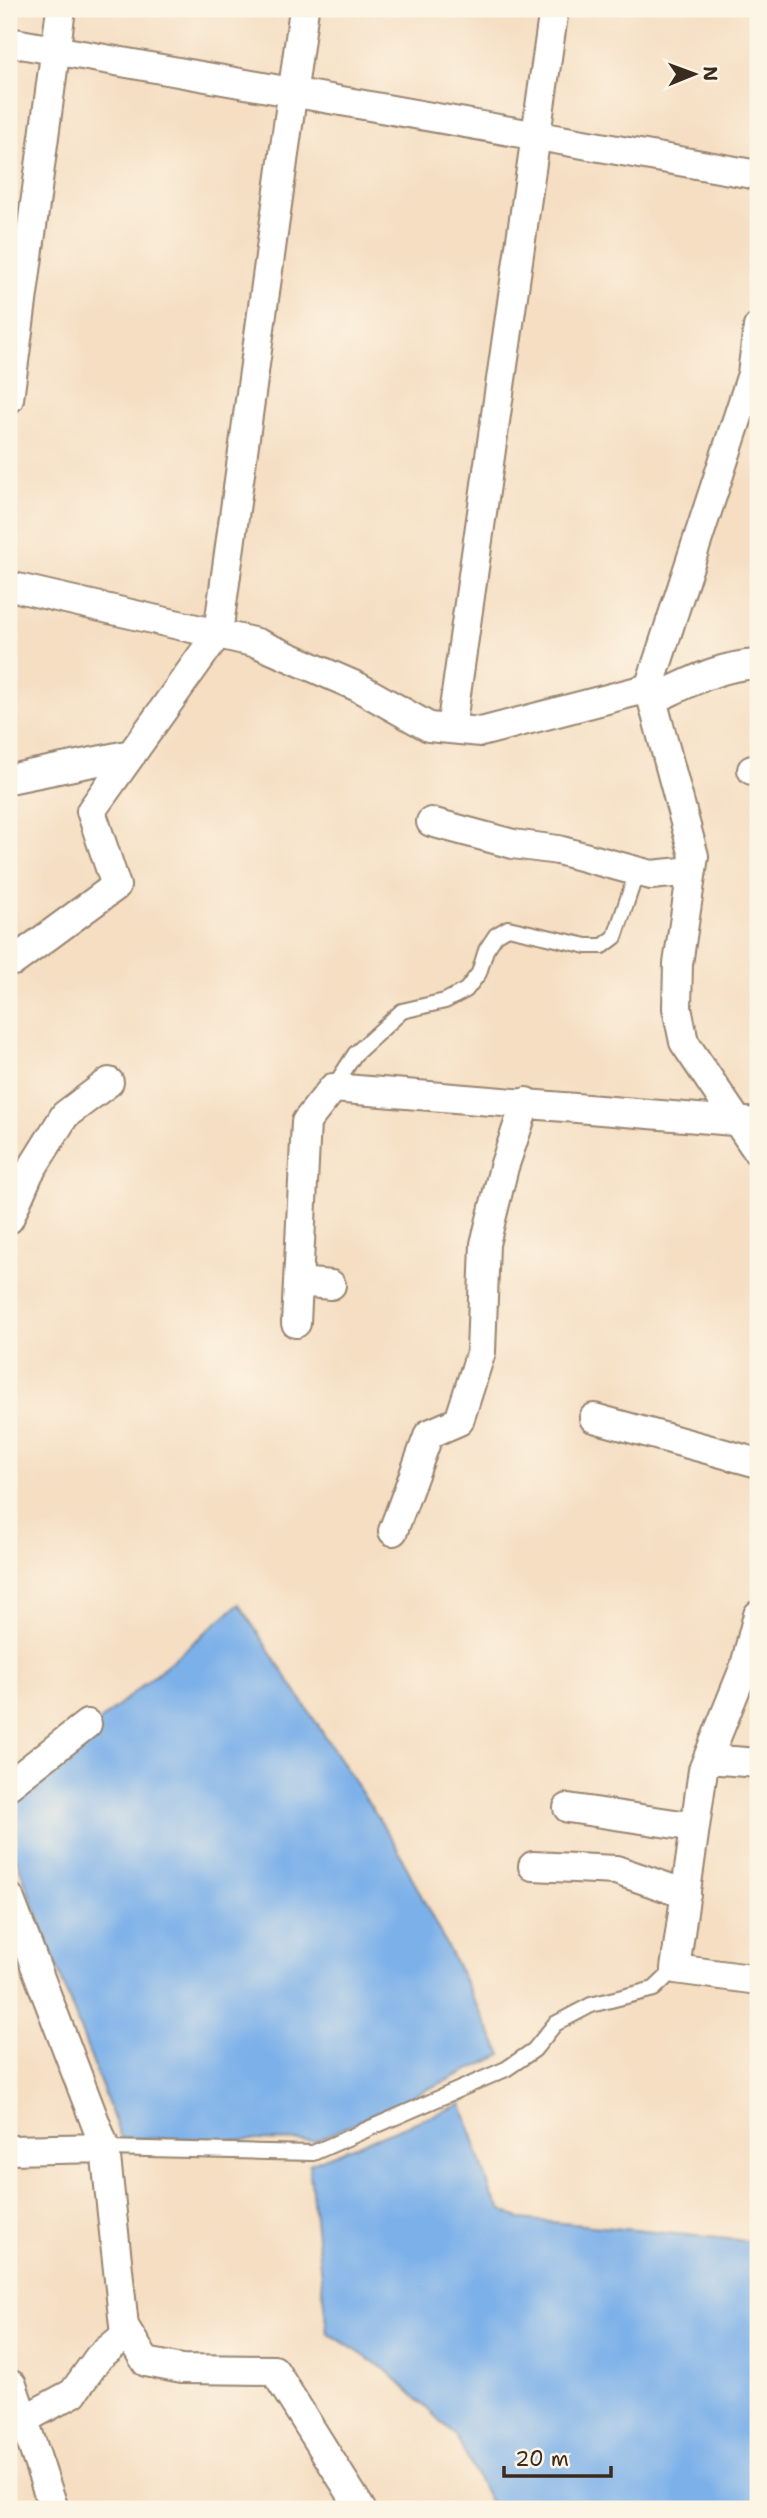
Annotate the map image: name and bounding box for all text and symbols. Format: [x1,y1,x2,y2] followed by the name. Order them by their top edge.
[658,38,728,108] north arrow
[698,66,723,81] text: N
[504,2434,611,2478] scale bar
[515,2445,569,2473] text: 20 m

